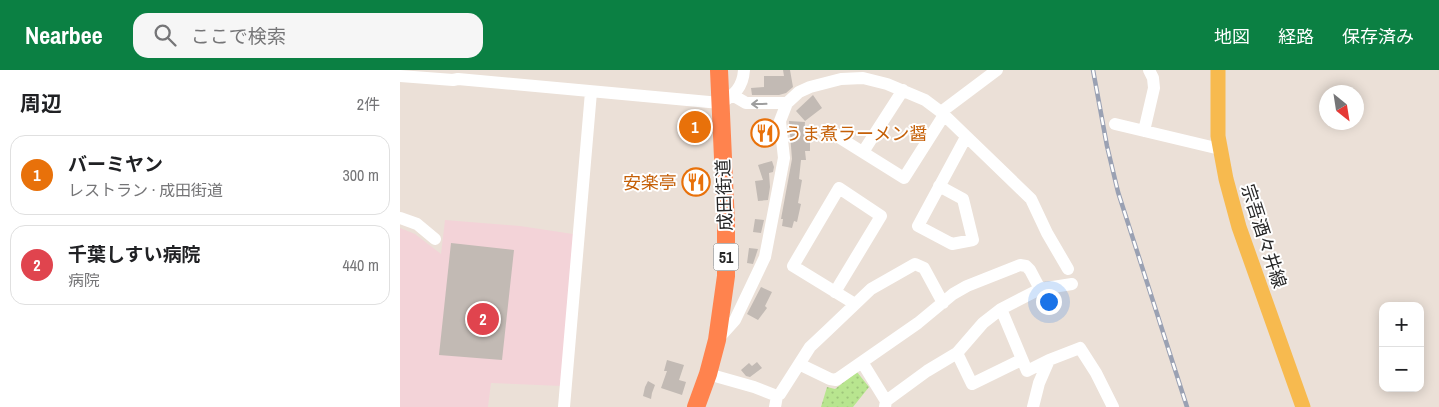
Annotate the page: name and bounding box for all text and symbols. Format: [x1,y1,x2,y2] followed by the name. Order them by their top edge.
[133,13,483,58] search box
[25,19,103,51] text: Nearbee
[151,21,179,49] icon: search
[191,23,286,49] text: ここで検索
[1214,24,1250,49] text: 地図
[1278,24,1314,49] text: 経路
[1342,24,1414,49] text: 保存済み
[1319,85,1364,130] north arrow
[20,89,62,118] text: 周辺
[357,93,380,115] text: 2件
[751,99,768,109] one-way arrow
[679,108,711,146] pin: 1
[750,118,780,148] restaurant icon: うま煮ラーメン醤
[784,121,927,146] place label: うま煮ラーメン醤
[68,151,163,177] text: バーミヤン
[710,159,738,231] street label: 成田街道
[33,164,41,186] text: 1
[343,164,379,186] text: 300 m
[681,167,711,197] restaurant icon: 安楽亭
[623,170,677,195] place label: 安楽亭
[68,179,223,201] text: レストラン · 成田街道
[1235,181,1293,291] street label: 宗吾酒々井線
[68,241,201,267] text: 千葉しすい病院
[714,243,738,270] road number: 51
[33,254,41,276] text: 2
[343,254,379,276] text: 440 m
[68,269,100,291] text: 病院
[1036,289,1062,315] your location
[467,300,499,338] pin: 2
[1379,302,1424,392] map controls
[1379,302,1424,347] button: +
[1379,347,1424,392] button: −

